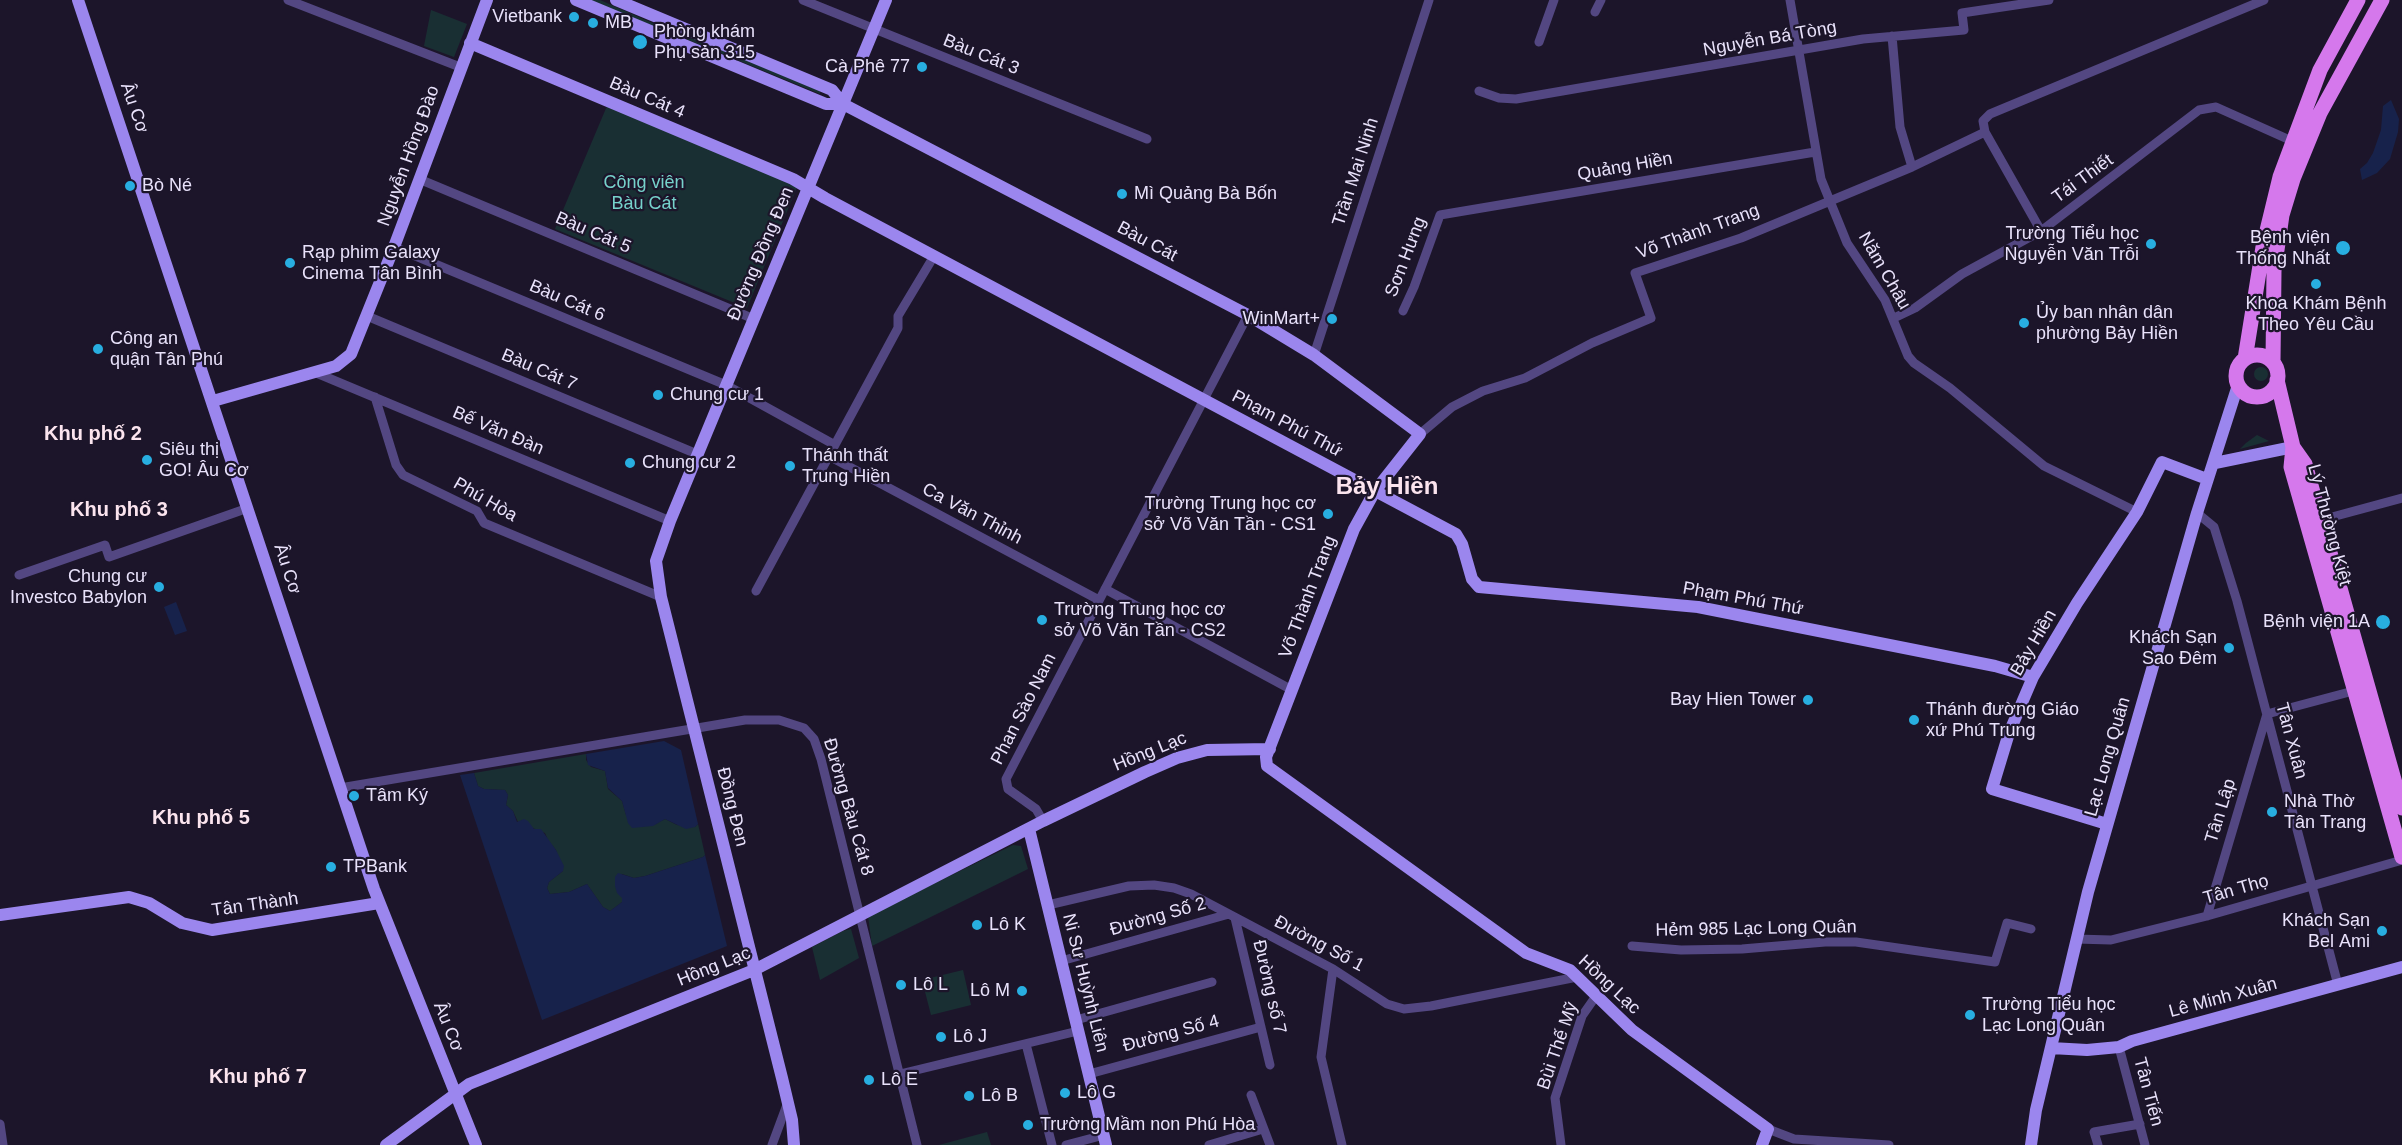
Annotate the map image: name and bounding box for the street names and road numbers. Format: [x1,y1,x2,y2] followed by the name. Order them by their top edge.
[1702,17,1838,61] street label: Nguyễn Bá Tòng
[940,30,1022,80] street label: Bàu Cát 3
[606,72,688,124] street label: Bàu Cát 4
[115,80,153,136] street label: Âu Cơ
[374,83,444,229] street label: Nguyễn Hồng Đào
[1328,115,1384,229] street label: Trần Mai Ninh
[1576,148,1674,186] street label: Quảng Hiền
[2048,150,2118,208] street label: Tái Thiết
[723,184,799,324] street label: Đường Đồng Đen
[1634,200,1762,264] street label: Võ Thành Trang
[552,207,634,259] street label: Bàu Cát 5
[1381,214,1431,300] street label: Sơn Hưng
[1113,217,1181,267] street label: Bàu Cát
[1853,228,1915,314] street label: Năm Châu
[526,275,608,327] street label: Bàu Cát 6
[498,344,580,396] street label: Bàu Cát 7
[1228,386,1346,462] street label: Phạm Phú Thứ
[449,402,547,460] street label: Bế Văn Đàn
[2302,462,2356,588] street label: Lý Thường Kiệt
[449,473,521,527] street label: Phú Hòa
[918,479,1026,549] street label: Ca Văn Thỉnh
[1275,533,1341,661] street label: Võ Thành Trang
[269,541,305,597] street label: Âu Cơ
[1681,578,1805,620] street label: Phạm Phú Thứ
[2006,606,2062,680] street label: Bảy Hiền
[987,650,1061,768] street label: Phan Sào Nam
[2081,695,2135,819] street label: Lạc Long Quân
[2270,701,2312,781] street label: Tân Xuân
[1110,728,1190,776] street label: Hồng Lạc
[818,736,878,878] street label: Đường Bàu Cát 8
[712,765,752,849] street label: Đồng Đen
[2201,776,2241,846] street label: Tân Lập
[2201,870,2271,910] street label: Tân Thọ
[210,888,300,922] street label: Tân Thành
[1107,893,1209,941] street label: Đường Số 2
[1057,911,1113,1055] street label: Ni Sư Huỳnh Liên
[1270,911,1368,977] street label: Đường Số 1
[1655,916,1857,942] street label: Hẻm 985 Lạc Long Quân
[1248,938,1290,1036] street label: Đường số 7
[674,943,754,991] street label: Hồng Lạc
[1573,951,1645,1019] street label: Hồng Lạc
[2167,973,2279,1023] street label: Lê Minh Xuân
[428,999,468,1055] street label: Âu Cơ
[1533,999,1583,1093] street label: Bùi Thế Mỹ
[1120,1011,1222,1057] street label: Đường Số 4
[2128,1055,2168,1129] street label: Tân Tiến

